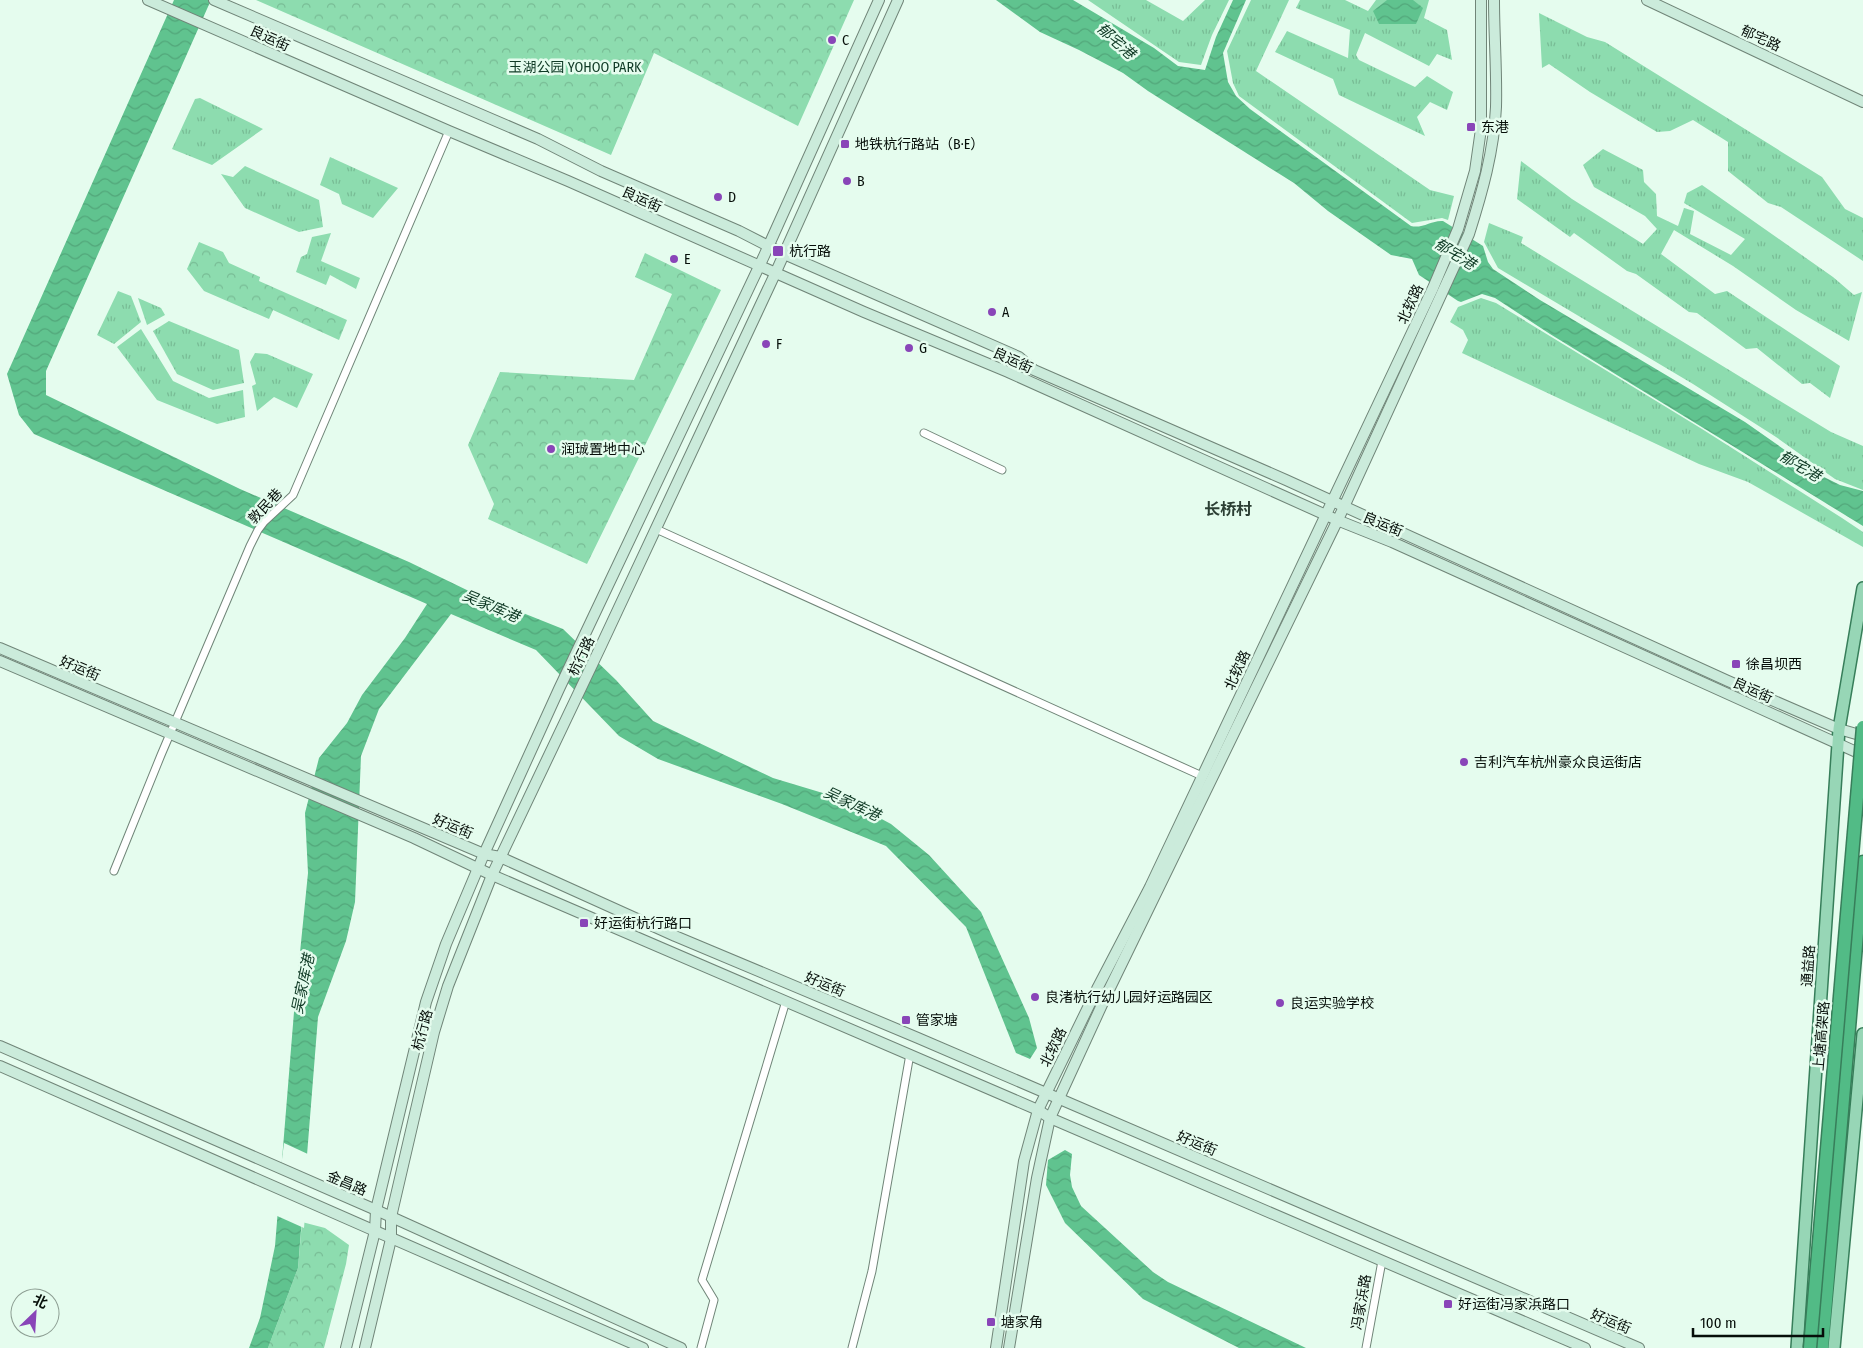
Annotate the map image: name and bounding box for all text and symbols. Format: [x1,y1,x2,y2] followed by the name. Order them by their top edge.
[1093,19,1140,64] water label: 郁宅港
[247,22,292,55] street label: 良运街
[1738,22,1783,55] street label: 郁宅路
[842,32,849,49] place label: C
[826,34,838,46] marker: C
[509,59,642,76] park label: 玉湖公园 YOHOO PARK
[1481,119,1509,136] place label: 东港
[1465,121,1477,133] marker: 东港
[855,136,984,153] place label: 地铁杭行路站（B·E）
[839,138,851,150] marker: 地铁杭行路站（B·E）
[857,173,865,190] place label: B
[841,175,853,187] marker: B
[619,183,664,216] street label: 良运街
[728,189,736,206] place label: D
[712,191,724,203] marker: D
[1431,234,1481,275] water label: 郁宅港
[789,243,831,260] place label: 杭行路
[771,244,785,258] marker: 杭行路
[684,251,691,268] place label: E
[668,253,680,265] marker: E
[1394,282,1427,327] street label: 北软路
[1002,304,1010,321] place label: A
[986,306,998,318] marker: A
[776,336,782,353] place label: F
[760,338,772,350] marker: F
[919,340,927,357] place label: G
[903,342,915,354] marker: G
[990,344,1035,377] street label: 良运街
[561,441,645,458] place label: 润珹置地中心
[545,443,557,455] marker: 润珹置地中心
[1776,447,1826,486] water label: 郁宅港
[245,485,286,527] street label: 敦民巷
[1204,500,1252,519] district label: 长桥村
[1360,509,1405,540] street label: 良运街
[460,586,524,627] water label: 吴家库港
[565,634,598,679] street label: 杭行路
[1221,648,1254,693] street label: 北软路
[57,652,102,684] street label: 好运街
[1746,656,1802,673] place label: 徐昌坝西
[1730,658,1742,670] marker: 徐昌坝西
[1730,674,1775,707] street label: 良运街
[1474,754,1642,771] place label: 吉利汽车杭州豪众良运街店
[1458,756,1470,768] marker: 吉利汽车杭州豪众良运街店
[821,783,885,826] water label: 吴家库港
[430,810,475,842] street label: 好运街
[594,915,692,932] place label: 好运街杭行路口
[578,917,590,929] marker: 好运街杭行路口
[1799,944,1818,988] street label: 通益路
[288,951,318,1015] water label: 吴家库港
[802,968,847,1000] street label: 好运街
[1045,989,1213,1006] place label: 良渚杭行幼儿园好运路园区
[1029,991,1041,1003] marker: 良渚杭行幼儿园好运路园区
[1290,995,1374,1012] place label: 良运实验学校
[1274,997,1286,1009] marker: 良运实验学校
[1810,1000,1833,1072] street label: 上塘高架路
[409,1008,436,1053] street label: 杭行路
[916,1012,958,1029] place label: 管家塘
[900,1014,912,1026] marker: 管家塘
[1037,1025,1070,1070] street label: 北软路
[1174,1127,1219,1159] street label: 好运街
[324,1167,369,1199] street label: 金昌路
[1348,1273,1375,1331] street label: 冯家浜路
[10,1288,60,1338] north arrow
[30,1291,50,1312] text: 北
[1458,1296,1570,1313] place label: 好运街冯家浜路口
[1442,1298,1454,1310] marker: 好运街冯家浜路口
[1588,1305,1633,1337] street label: 好运街
[1693,1306,1823,1338] scale bar
[1001,1314,1043,1331] place label: 塘家角
[1700,1314,1737,1332] text: 100 m
[985,1316,997,1328] marker: 塘家角

